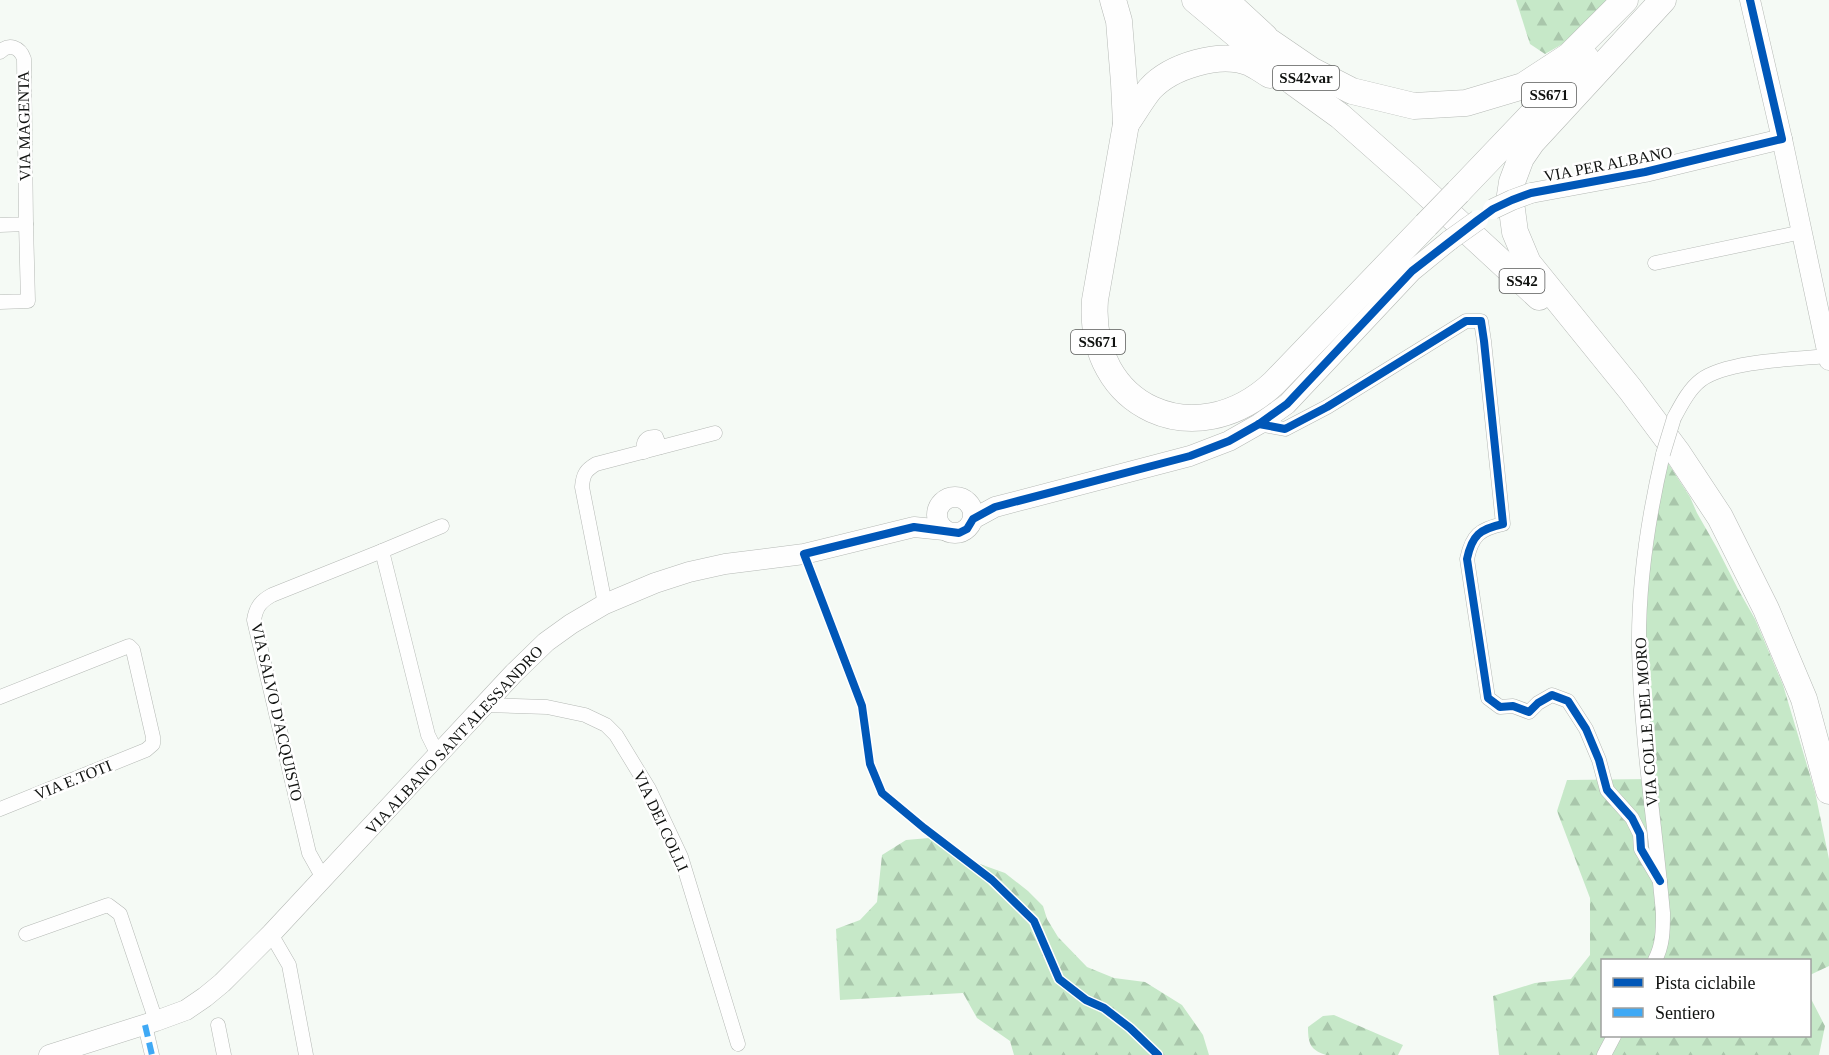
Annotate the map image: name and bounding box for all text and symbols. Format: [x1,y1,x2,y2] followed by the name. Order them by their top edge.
[1273,66,1339,90] road number: SS42var
[15,70,33,181] street label: VIA MAGENTA
[1522,83,1576,107] road number: SS671
[1542,143,1674,185] street label: VIA PER ALBANO
[1500,269,1544,293] road number: SS42
[1071,330,1125,354] road number: SS671
[248,621,306,803] street label: VIA SALVO D'ACQUISTO
[1632,637,1660,807] street label: VIA COLLE DEL MORO
[362,642,546,838] street label: VIA ALBANO SANT'ALESSANDRO
[32,757,114,803] street label: VIA E.TOTI
[630,768,692,874] street label: VIA DEI COLLI
[1601,959,1811,1037] legend
[1655,973,1755,993] text: Pista ciclabile
[1655,1003,1715,1023] text: Sentiero

